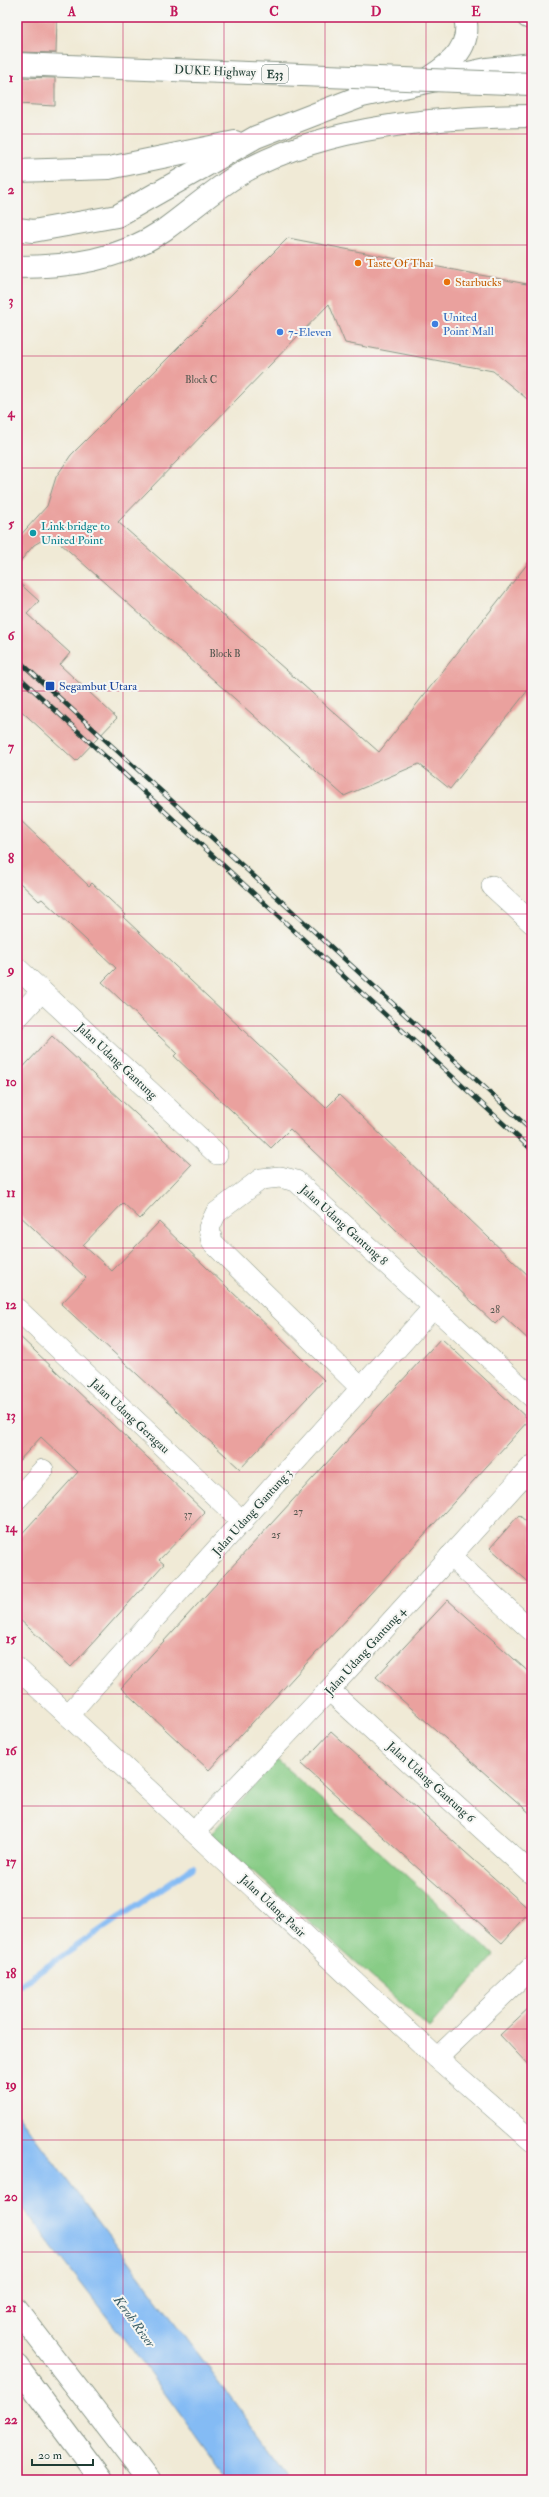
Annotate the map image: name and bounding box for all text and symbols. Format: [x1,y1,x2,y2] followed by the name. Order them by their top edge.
[67,4,77,20] text: A
[170,4,178,20] text: B
[269,4,279,20] text: C
[371,4,382,20] text: D
[471,4,481,20] text: E
[174,63,257,80] street label: DUKE Highway
[262,65,288,83] road number: E33
[9,70,14,86] text: 1
[8,182,15,198] text: 2
[366,256,434,271] place label: Taste Of Thai
[353,258,363,268] marker: Taste Of Thai
[455,275,502,290] place label: Starbucks
[442,277,452,287] marker: Starbucks
[9,293,14,309] text: 3
[443,310,494,339] place label: United Point Mall
[430,319,440,329] marker: United Point Mall
[288,325,332,340] place label: 7-Eleven
[275,327,285,337] marker: 7-Eleven
[185,374,217,386] house number: Block C
[6,405,15,421] text: 4
[8,516,14,532] text: 5
[41,519,110,548] place label: Link bridge to United Point
[28,528,38,538] marker: Link bridge to United Point
[8,628,16,644] text: 6
[209,648,241,660] house number: Block B
[59,679,138,694] place label: Segambut Utara
[44,680,56,692] marker: Segambut Utara
[8,739,15,755] text: 7
[8,851,14,867] text: 8
[6,962,15,978] text: 9
[72,1019,161,1103] street label: Jalan Udang Gantung
[5,1074,17,1090] text: 10
[296,1181,391,1269] street label: Jalan Udang Gantung 8
[6,1185,16,1201] text: 11
[5,1297,17,1313] text: 12
[490,1304,500,1316] house number: 28
[86,1375,172,1457] street label: Jalan Udang Geragau
[6,1408,16,1424] text: 13
[209,1466,295,1560] street label: Jalan Udang Gantung 3
[293,1506,303,1518] house number: 27
[184,1509,193,1521] house number: 37
[5,1520,18,1536] text: 14
[271,1529,281,1541] house number: 25
[321,1604,409,1699] street label: Jalan Udang Gantung 4
[6,1631,16,1647] text: 15
[383,1738,479,1827] street label: Jalan Udang Gantung 6
[5,1743,18,1759] text: 16
[6,1854,17,1870] text: 17
[236,1871,309,1941] street label: Jalan Udang Pasir
[6,1966,16,1982] text: 18
[5,2077,17,2093] text: 19
[4,2189,18,2205] text: 20
[110,2292,159,2351] water label: Keroh River
[5,2300,17,2316] text: 21
[4,2412,18,2428] text: 22
[32,2441,93,2467] scale bar
[38,2448,63,2463] text: 20 m

